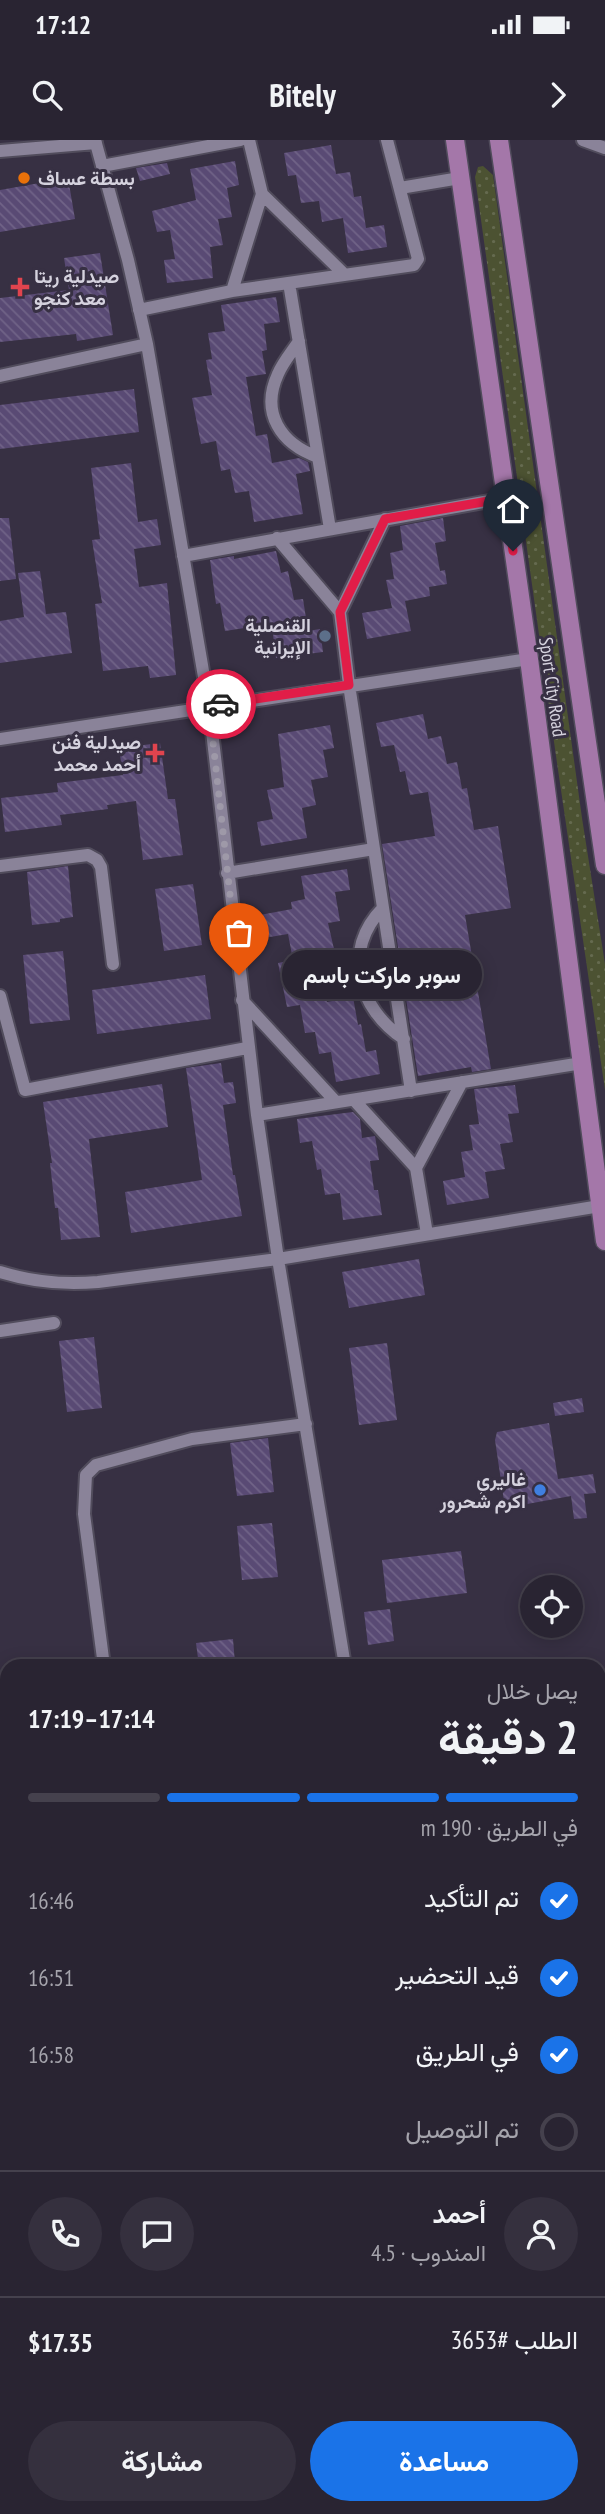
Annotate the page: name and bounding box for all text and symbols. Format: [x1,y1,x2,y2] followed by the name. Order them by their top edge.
[35,8,91,41] text: 17:12
[269,74,336,116] text: Bitely
[28,76,66,114] icon: search
[539,76,577,114] icon: forward
[38,166,135,190] place label: بسطة عساف
[16,170,32,186] marker: بسطة عساف
[34,264,119,311] place label: صيدلية ريتا معد كنجو
[12,279,28,295] marker: صيدلية ريتا معد كنجو
[483,479,543,551] pin
[494,490,532,528] icon: home
[245,613,311,660] place label: القنصلية الإيرانية
[317,628,333,644] marker: القنصلية الإيرانية
[534,636,572,738] street label: Sport City Road
[186,669,256,739] courier
[202,685,240,723] icon: car
[52,730,141,776] place label: صيدلية فنن أحمد محمد
[147,745,163,761] marker: صيدلية فنن أحمد محمد
[209,903,269,975] pin
[220,914,258,952] icon: bag
[281,950,480,1000] callout: سوبر ماركت باسم
[303,960,461,989] text: سوبر ماركت باسم
[439,1467,526,1514] place label: غاليري اكرم شحرور
[532,1482,548,1498] marker: غاليري اكرم شحرور
[520,1575,583,1638] map controls
[520,1575,583,1638] button: locate
[487,1676,578,1705] text: يصل خلال
[28,1702,155,1735] text: 17:14–17:19
[438,1707,578,1767] text: 2 دقيقة
[421,1813,578,1842] text: في الطريق · 190 m
[424,1881,519,1914] text: تم التأكيد
[540,1882,578,1920] icon: check
[28,1886,74,1915] text: 16:46
[395,1958,519,1991] text: قيد التحضير
[540,1959,578,1997] icon: check
[28,1963,74,1992] text: 16:51
[415,2035,519,2068] text: في الطريق
[540,2036,578,2074] icon: check
[28,2040,74,2069] text: 16:58
[405,2112,519,2145] text: تم التوصيل
[28,2197,102,2271] button: phone
[120,2197,194,2271] button: chat
[433,2197,486,2230] text: أحمد
[504,2197,578,2271] button: person
[371,2238,486,2267] text: المندوب · 4.5
[450,2323,578,2356] text: الطلب #3653
[28,2326,93,2359] text: $17.35
[28,2421,296,2501] button: مشاركة
[310,2421,578,2501] button: مساعدة

